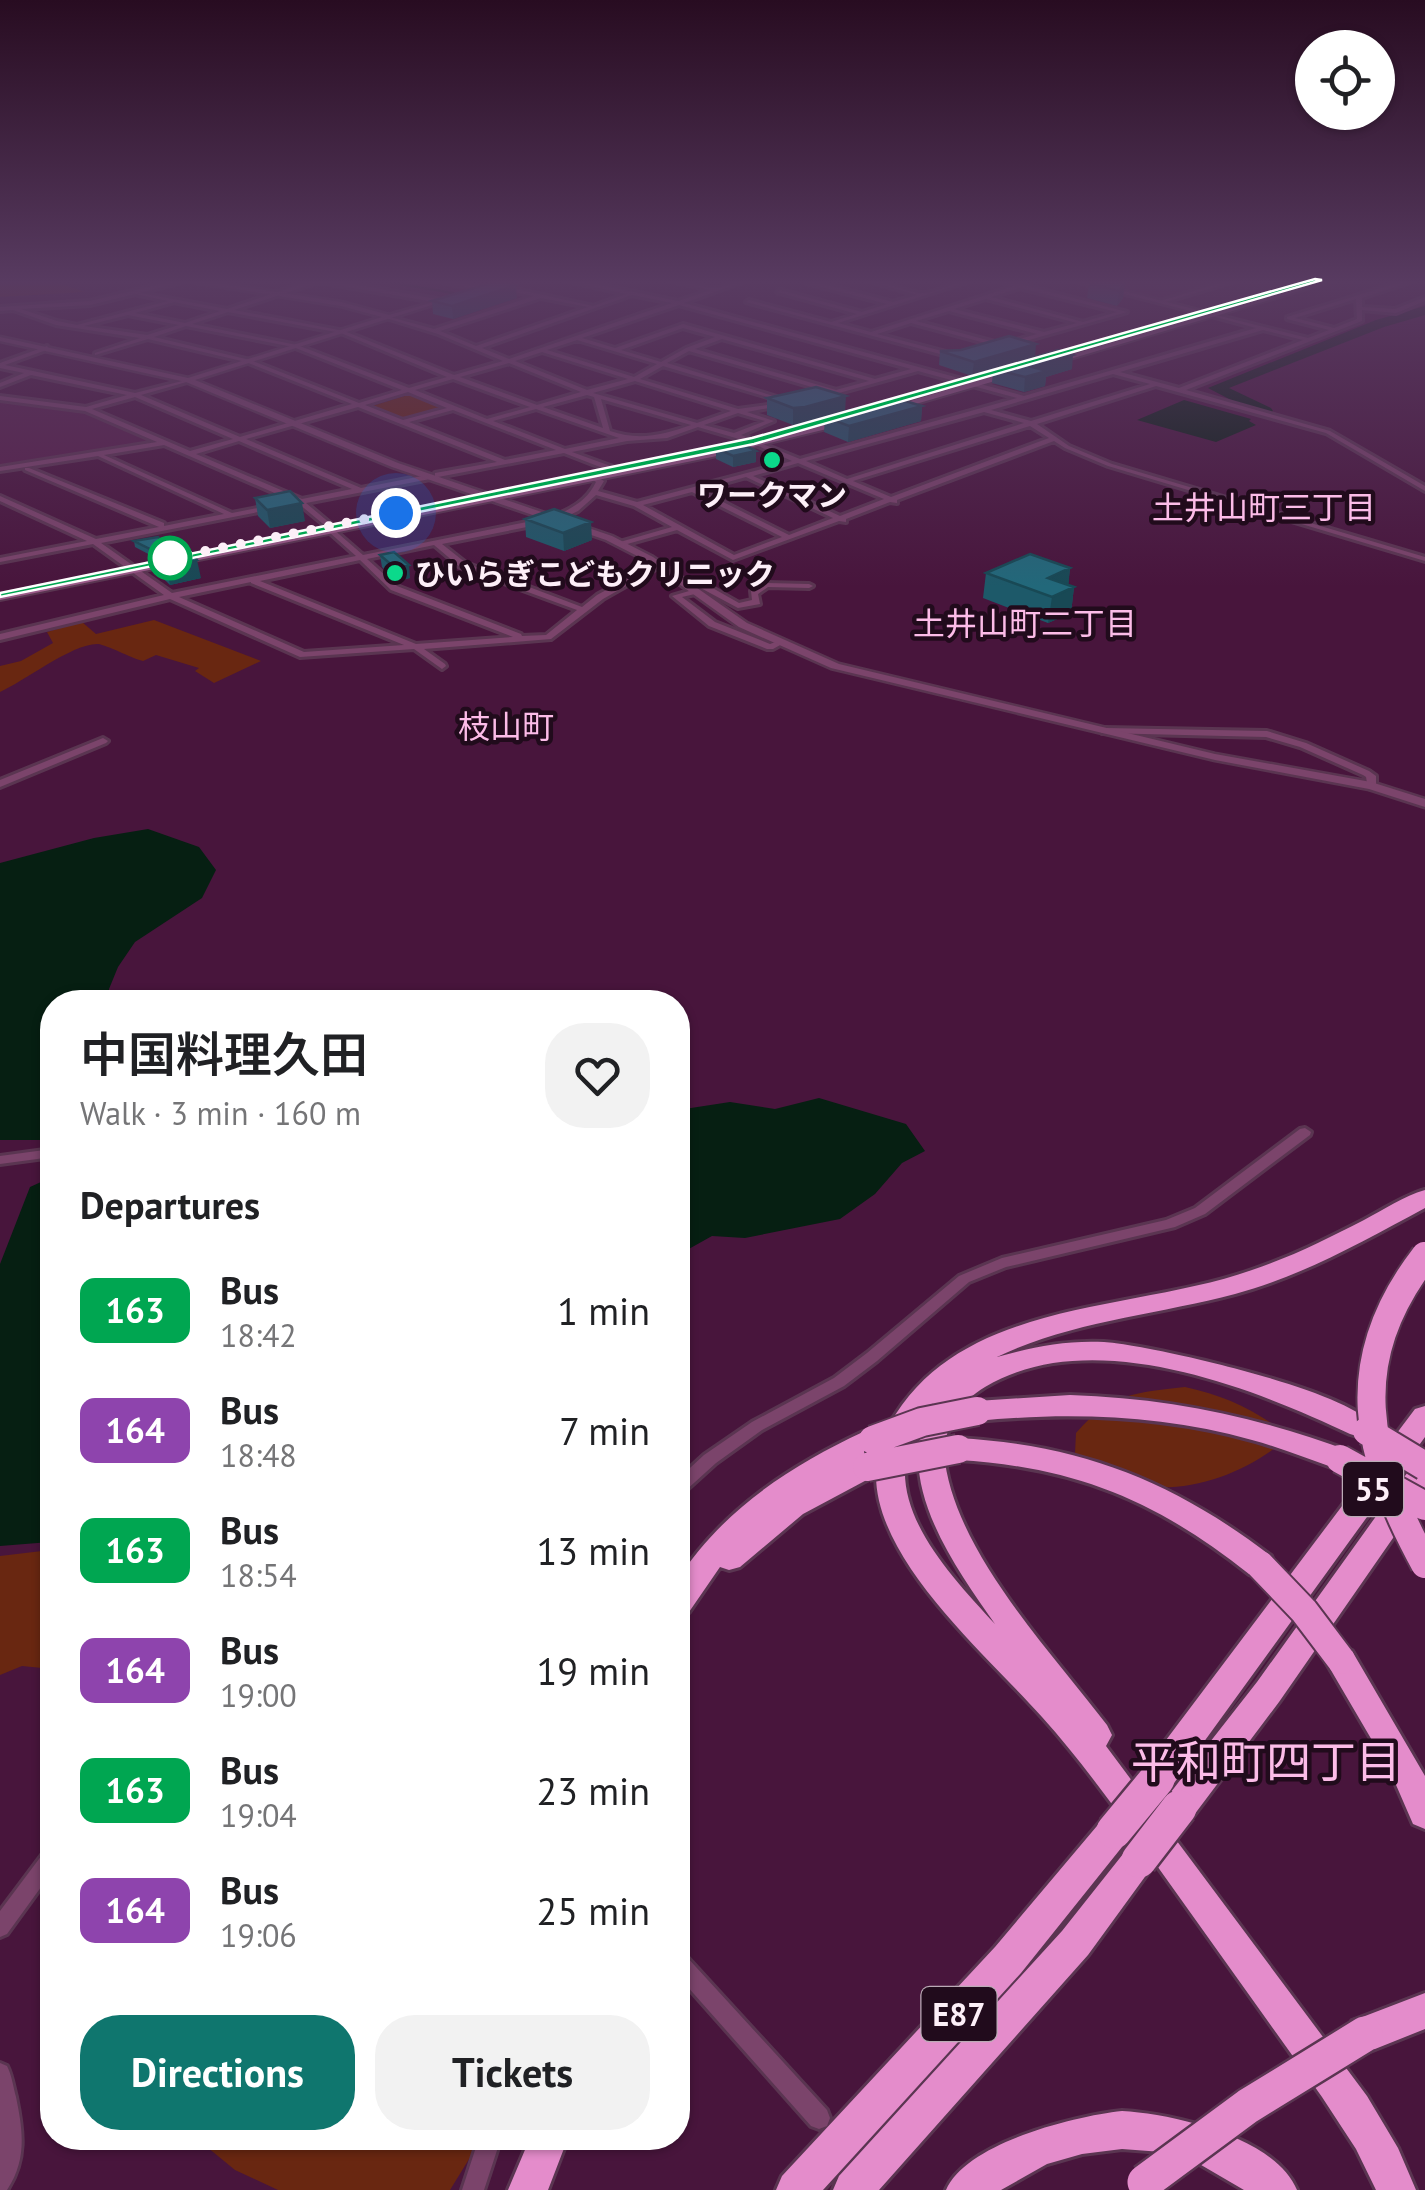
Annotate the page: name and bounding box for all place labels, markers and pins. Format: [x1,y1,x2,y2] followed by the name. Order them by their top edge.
[761,449,783,471] marker: ワークマン
[697,475,847,514] place label: ワークマン
[149,537,191,579] unlabelled marker
[415,554,775,593] place label: ひいらぎこどもクリニック
[384,562,406,584] marker: ひいらぎこどもクリニック

